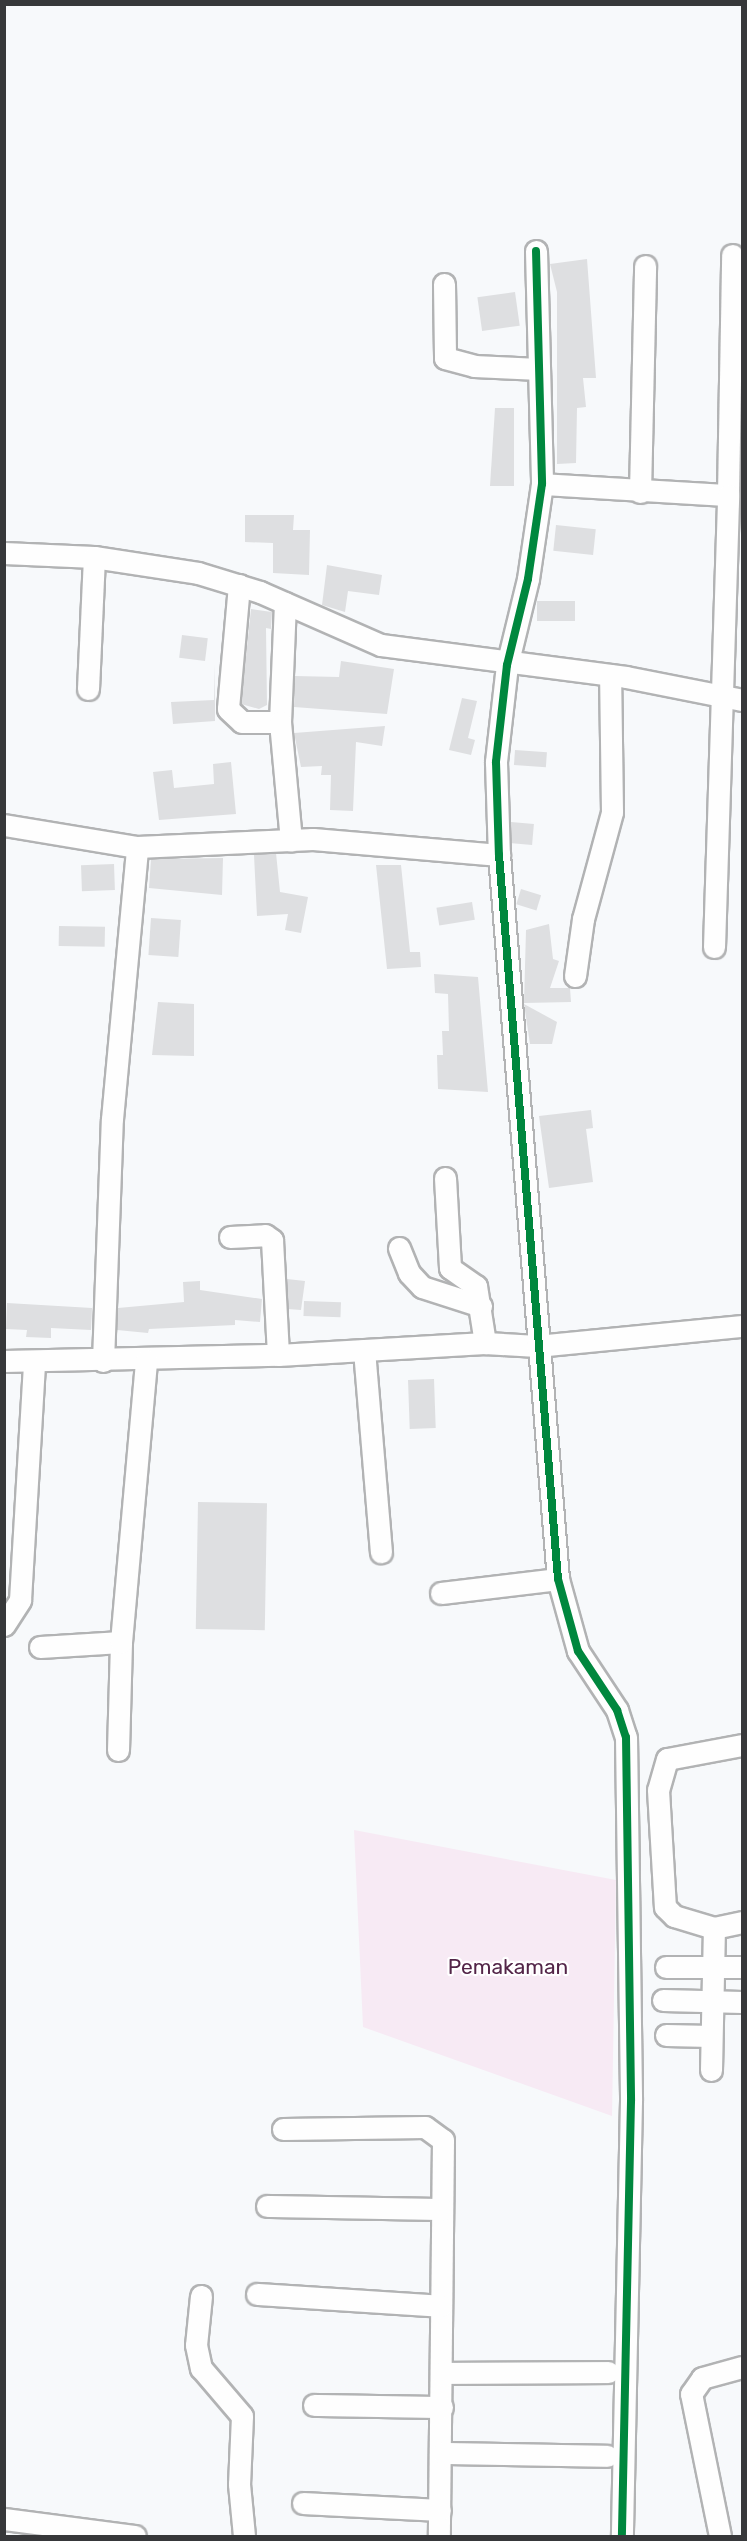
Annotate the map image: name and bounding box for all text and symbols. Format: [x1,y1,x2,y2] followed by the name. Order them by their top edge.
[448,1954,568,1980] park label: Pemakaman

